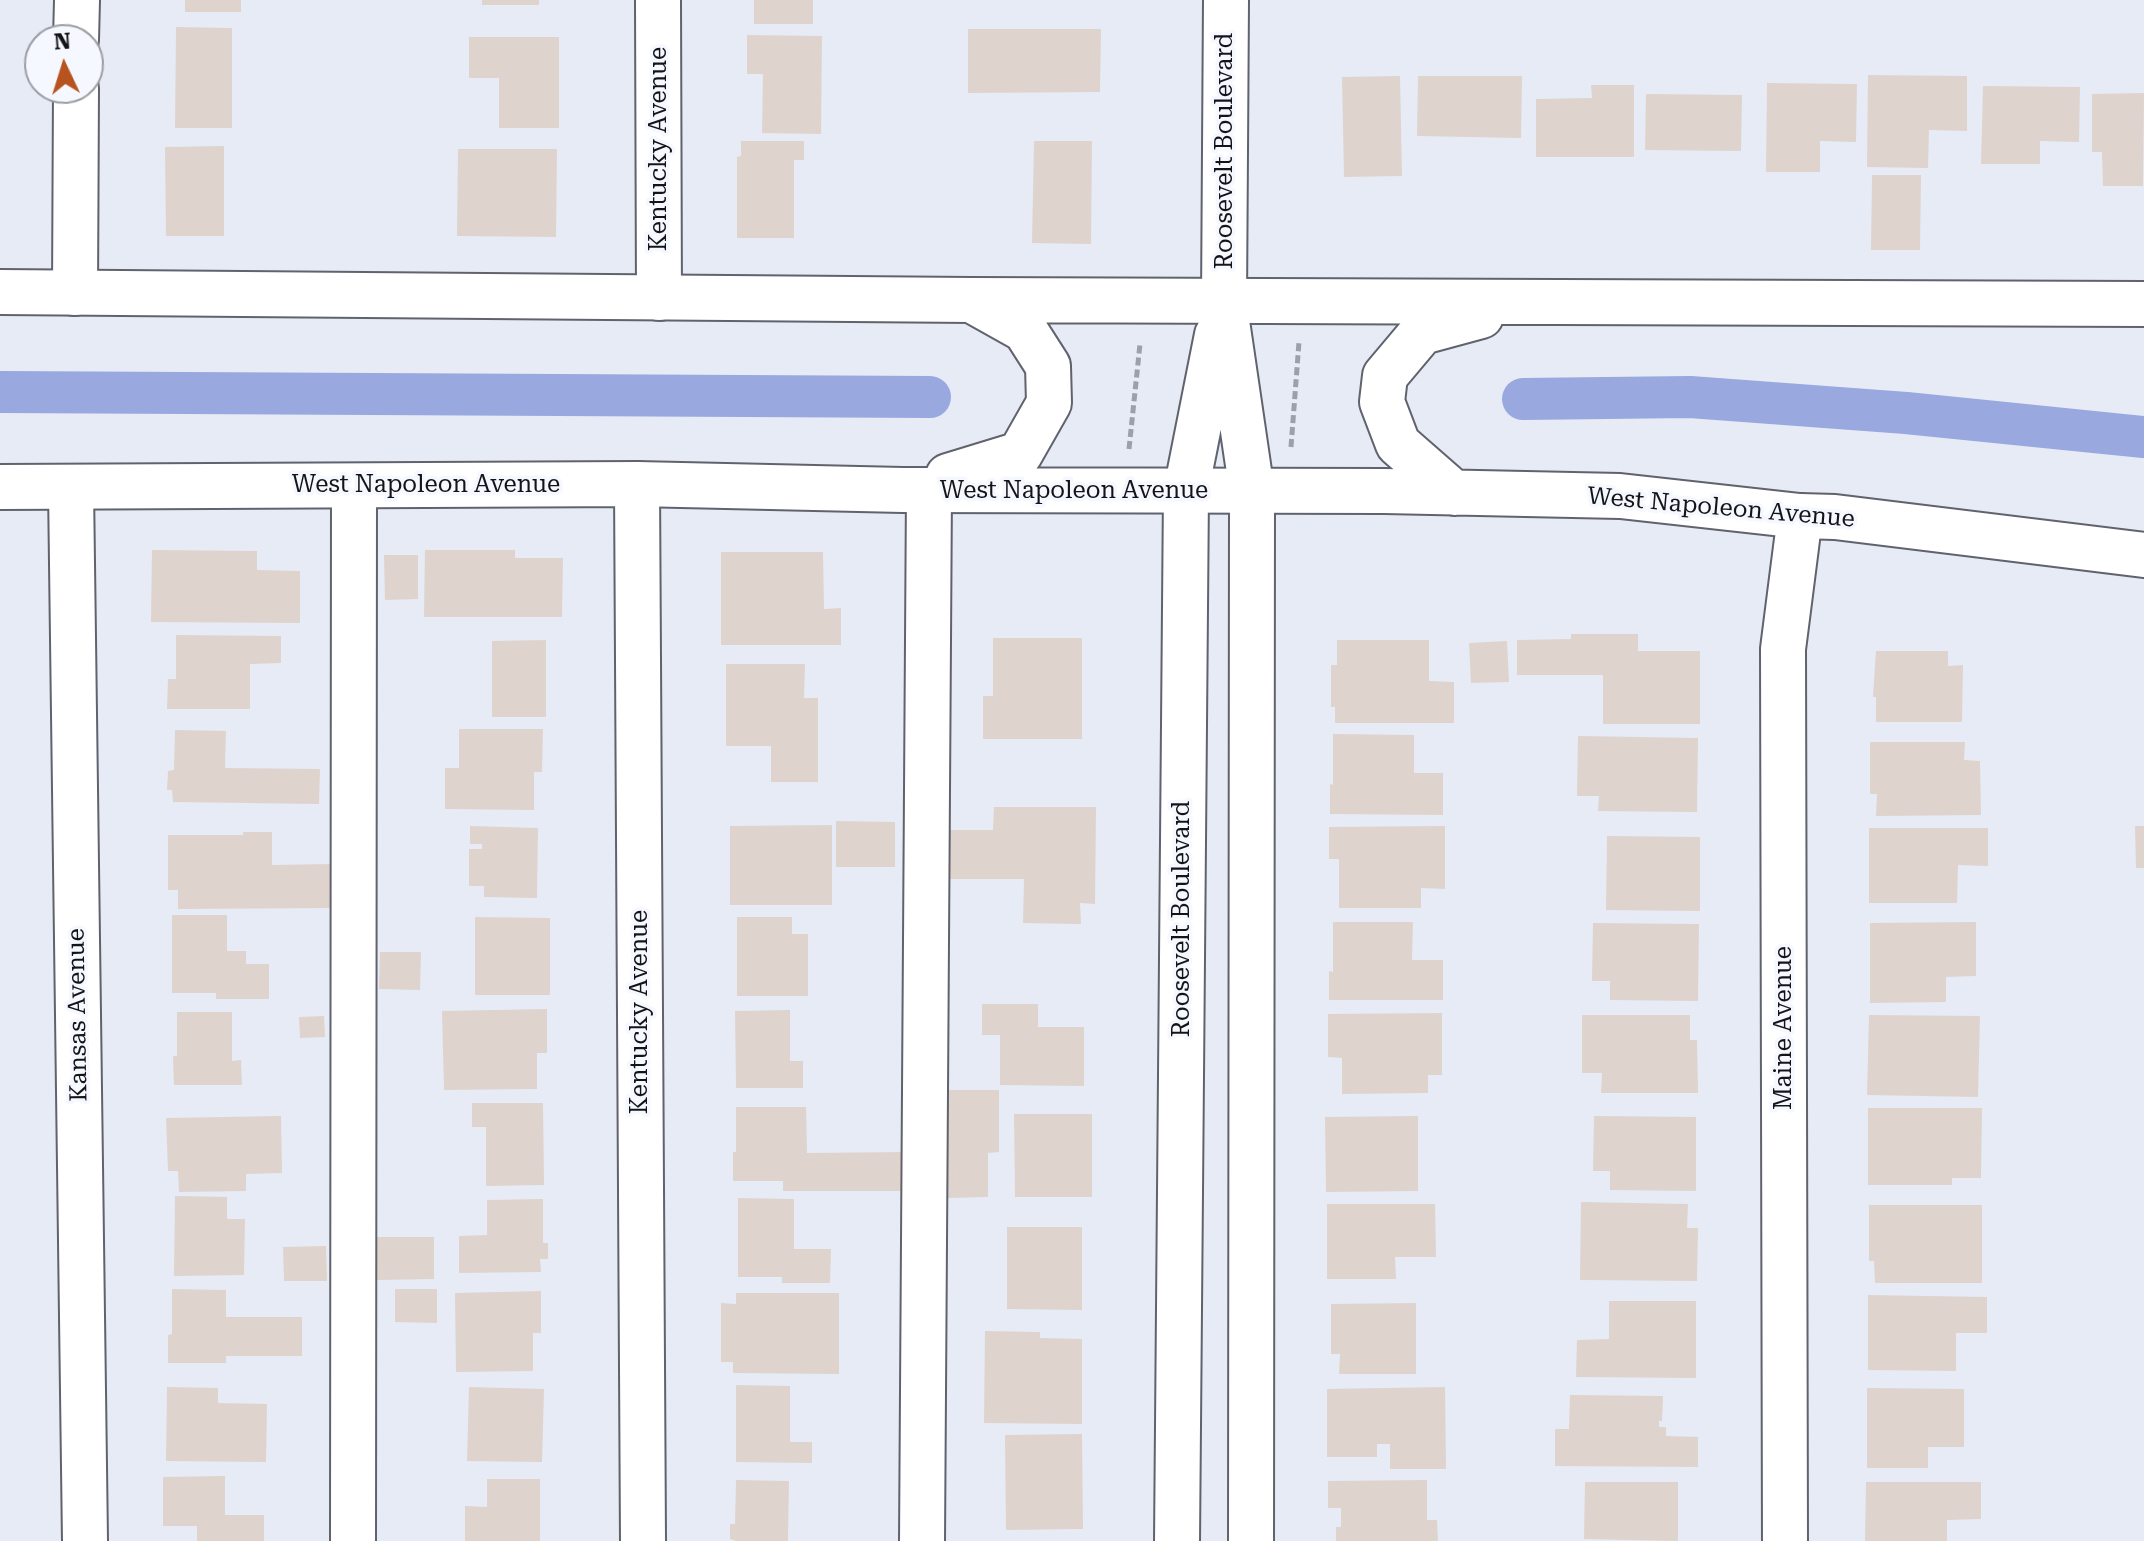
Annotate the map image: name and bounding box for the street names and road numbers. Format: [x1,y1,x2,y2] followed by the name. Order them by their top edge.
[1211,33,1239,269] street label: Roosevelt Boulevard
[645,47,673,251] street label: Kentucky Avenue
[292,471,560,499] street label: West Napoleon Avenue
[940,477,1208,505] street label: West Napoleon Avenue
[1586,482,1856,534] street label: West Napoleon Avenue
[1168,801,1196,1037] street label: Roosevelt Boulevard
[626,910,654,1114] street label: Kentucky Avenue
[62,928,94,1102] street label: Kansas Avenue
[1770,946,1798,1110] street label: Maine Avenue

